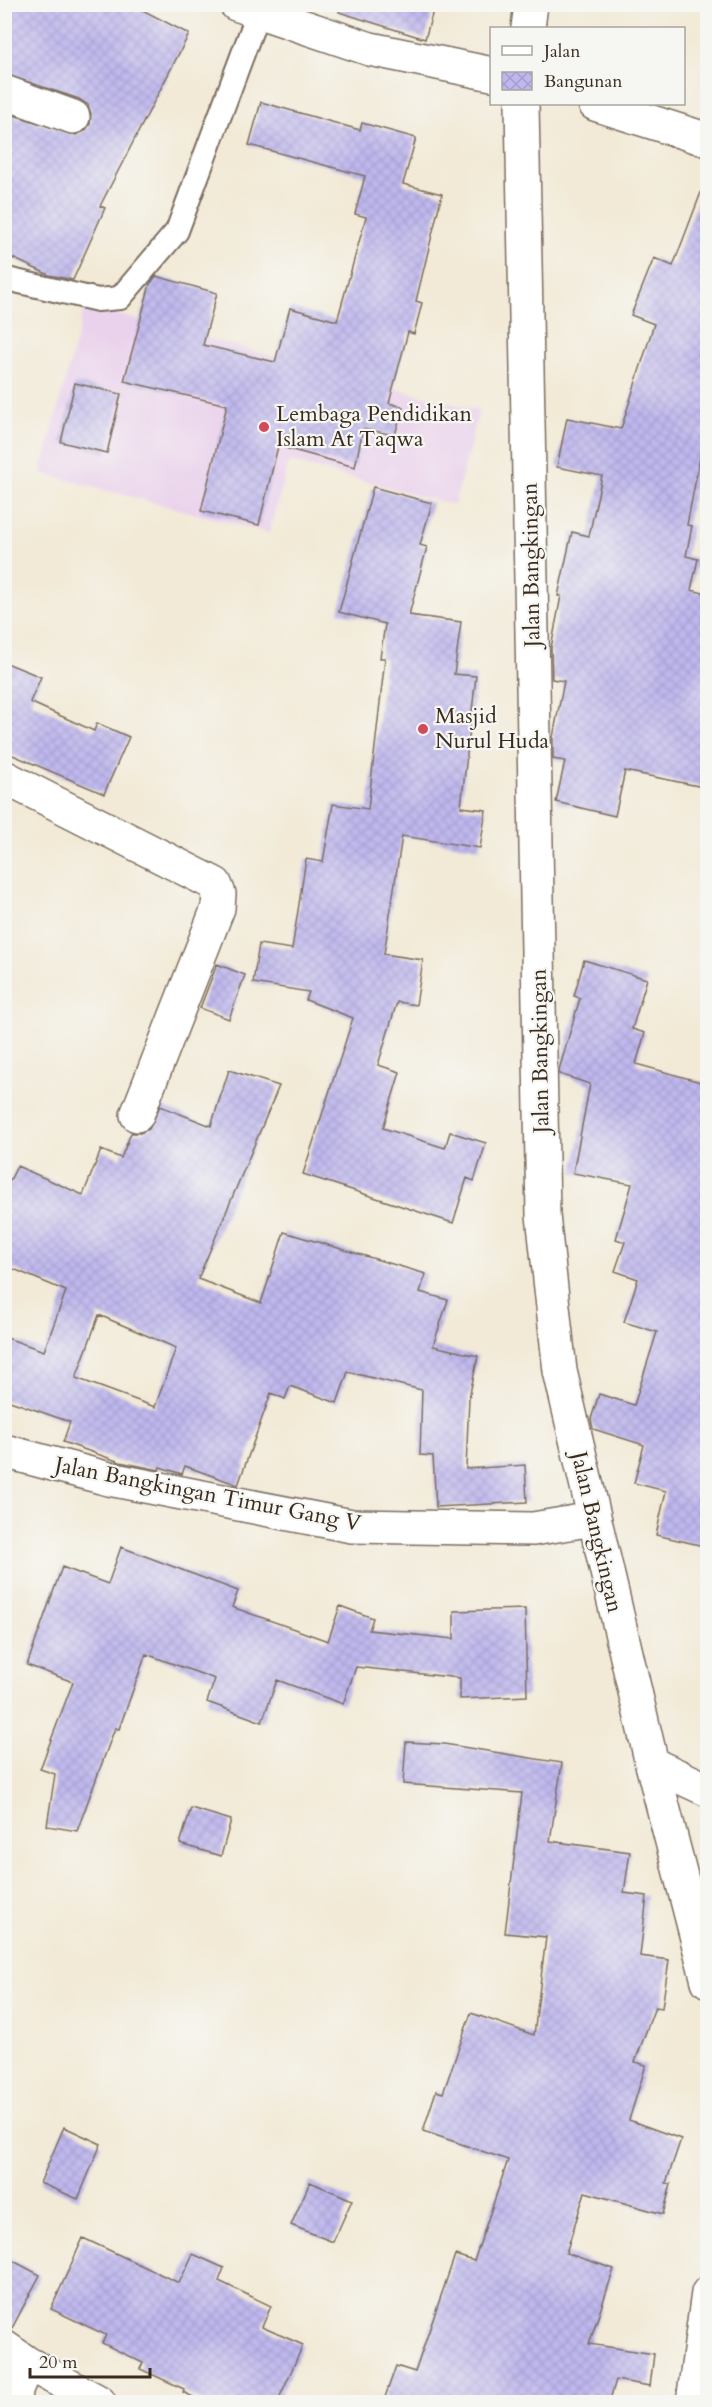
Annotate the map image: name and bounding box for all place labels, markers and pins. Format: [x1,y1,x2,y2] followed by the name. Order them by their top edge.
[276,399,473,454] place label: Lembaga Pendidikan Islam At Taqwa
[257,420,271,434] marker: Lembaga Pendidikan Islam At Taqwa
[435,701,550,756] place label: Masjid Nurul Huda
[416,722,430,736] marker: Masjid Nurul Huda

